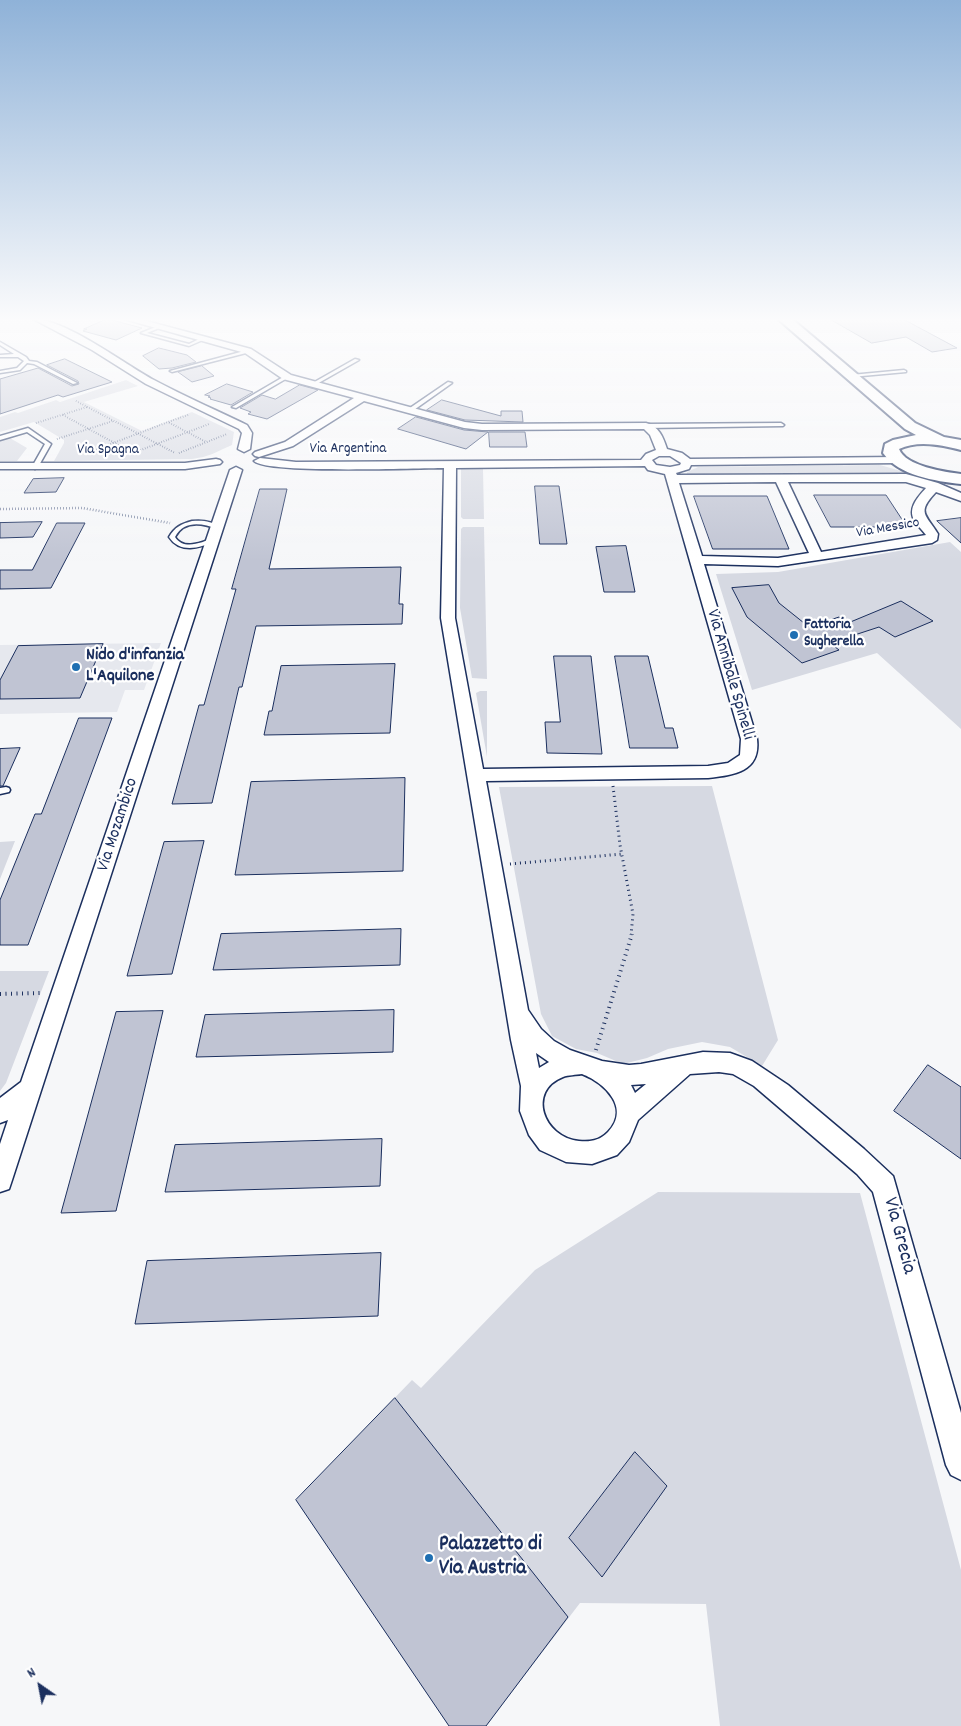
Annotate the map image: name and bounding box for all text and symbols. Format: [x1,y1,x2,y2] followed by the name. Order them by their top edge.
[310,441,386,459] street label: Via Argentina
[77,442,139,460] street label: Via Spagna
[855,515,921,543] street label: Via Messico
[700,607,758,743] street label: Via Annibale Spinelli
[804,617,863,652] place label: Fattoria Sugherella
[788,629,800,641] marker: Fattoria Sugherella
[86,646,184,689] place label: Nido d'infanzia L'Aquilone
[70,661,82,673] marker: Nido d'infanzia L'Aquilone
[94,776,144,874] street label: Via Mozambico
[876,1195,920,1277] street label: Via Grecia
[439,1533,542,1583] place label: Palazzetto di Via Austria
[423,1552,435,1564] marker: Palazzetto di Via Austria
[15,1661,65,1711] north arrow
[23,1663,40,1684] text: N

